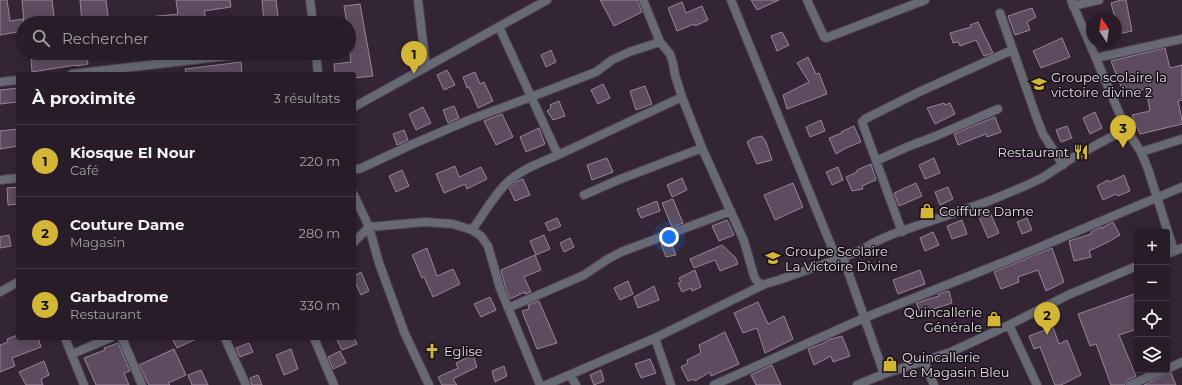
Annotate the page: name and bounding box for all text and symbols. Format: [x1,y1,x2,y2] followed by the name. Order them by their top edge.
[1086,12,1122,48] north arrow
[16,16,356,60] search box
[30,27,52,49] icon: search
[62,29,149,48] text: Rechercher
[401,41,427,74] pin: 1
[1051,69,1167,100] place label: Groupe scolaire la victoire divine 2
[1030,75,1048,93] school or university icon: Groupe scolaire la victoire divine 2
[32,88,136,108] text: À proximité
[274,90,340,106] text: 3 résultats
[1110,115,1136,148] pin: 3
[70,143,195,162] text: Kiosque El Nour
[1072,143,1090,161] restaurant icon: Restaurant
[998,144,1069,160] place label: Restaurant
[42,153,48,169] text: 1
[299,153,340,169] text: 220 m
[70,162,99,178] text: Café
[918,202,936,220] shop icon: Coiffure Dame
[939,203,1034,219] place label: Coiffure Dame
[70,215,185,234] text: Couture Dame
[41,225,49,241] text: 2
[299,225,340,241] text: 280 m
[659,227,679,247] your location
[1134,229,1170,373] map controls
[1134,229,1170,265] button: +
[70,234,125,250] text: Magasin
[785,243,898,274] place label: Groupe Scolaire La Victoire Divine
[764,249,782,267] school or university icon: Groupe Scolaire La Victoire Divine
[1134,265,1170,301] button: −
[70,287,169,306] text: Garbadrome
[41,297,49,313] text: 3
[300,297,340,313] text: 330 m
[1134,301,1170,337] button: locate
[1034,302,1060,335] pin: 2
[904,304,982,335] place label: Quincallerie Générale
[70,306,141,322] text: Restaurant
[985,310,1003,328] shop icon: Quincallerie Générale
[1134,337,1170,373] button: layers
[423,342,441,360] church icon: Eglise
[444,343,483,359] place label: Eglise
[902,349,1009,380] place label: Quincallerie Le Magasin Bleu
[881,355,899,373] shop icon: Quincallerie Le Magasin Bleu

